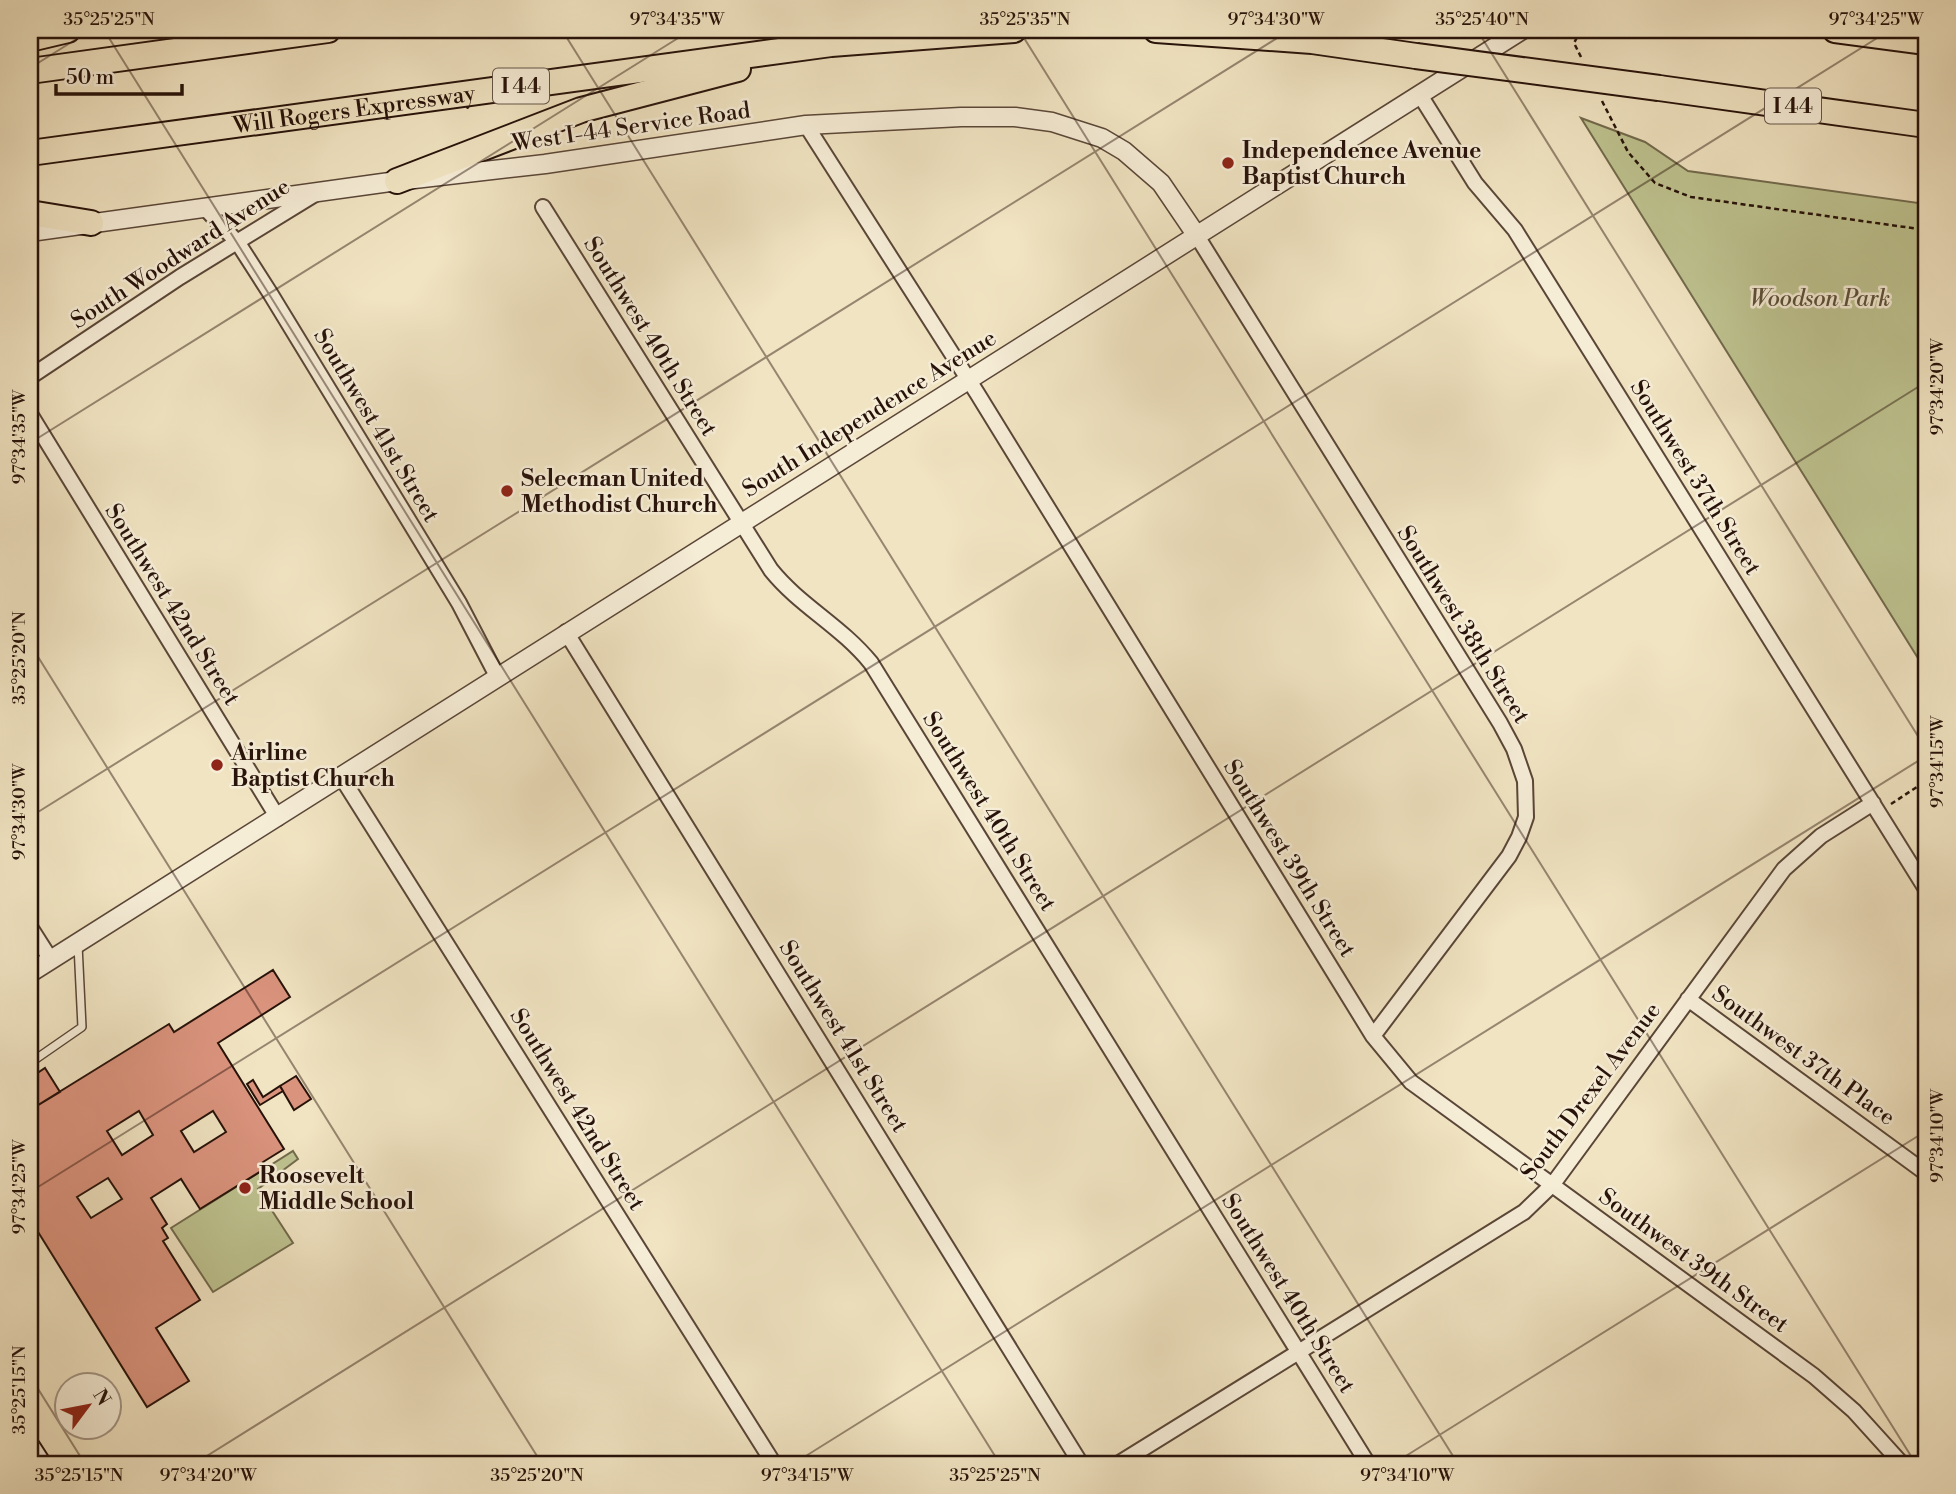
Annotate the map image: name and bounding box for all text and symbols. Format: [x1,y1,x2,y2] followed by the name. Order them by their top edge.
[63,8,155,31] text: 35°25'25"N
[630,8,725,31] text: 97°34'35"W
[980,8,1071,31] text: 35°25'35"N
[1228,8,1325,31] text: 97°34'30"W
[1435,8,1529,31] text: 35°25'40"N
[1828,8,1924,31] text: 97°34'25"W
[56,52,182,96] scale bar
[66,65,114,91] text: 50 m
[493,68,549,104] road number: I 44
[230,79,478,140] street label: Will Rogers Expressway
[1765,88,1821,124] road number: I 44
[509,96,752,158] street label: West I-44 Service Road
[1242,137,1481,191] place label: Independence Avenue Baptist Church
[1220,155,1236,171] marker: Independence Avenue Baptist Church
[66,173,295,335] street label: South Woodward Avenue
[577,232,723,441] street label: Southwest 40th Street
[1750,285,1890,313] park label: Woodson Park
[307,324,445,527] street label: Southwest 41st Street
[737,324,1002,504] street label: South Independence Avenue
[1926,338,1949,436] text: 97°34'20"W
[1624,375,1767,580] street label: Southwest 37th Street
[8,389,31,484] text: 97°34'35"W
[521,465,717,519] place label: Selecman United Methodist Church
[499,483,515,499] marker: Selecman United Methodist Church
[99,499,246,711] street label: Southwest 42nd Street
[1391,520,1535,729] street label: Southwest 38th Street
[8,611,31,705] text: 35°25'20"N
[916,707,1062,916] street label: Southwest 40th Street
[1926,715,1949,808] text: 97°34'15"W
[230,739,395,793] place label: Airline Baptist Church
[1217,755,1361,962] street label: Southwest 39th Street
[209,757,225,773] marker: Airline Baptist Church
[8,763,31,860] text: 97°34'30"W
[773,935,914,1138] street label: Southwest 41st Street
[1706,980,1901,1132] street label: Southwest 37th Place
[1515,997,1667,1186] street label: South Drexel Avenue
[504,1004,651,1216] street label: Southwest 42nd Street
[1926,1088,1949,1183] text: 97°34'10"W
[8,1139,31,1235] text: 97°34'25"W
[259,1162,414,1216] place label: Roosevelt Middle School
[237,1180,253,1196] marker: Roosevelt Middle School
[1593,1183,1794,1339] street label: Southwest 39th Street
[1215,1189,1361,1398] street label: Southwest 40th Street
[8,1345,31,1434] text: 35°25'15"N
[52,1372,122,1442] north arrow
[87,1385,116,1410] text: N
[35,1464,124,1487] text: 35°25'15"N
[159,1464,257,1487] text: 97°34'20"W
[490,1464,584,1487] text: 35°25'20"N
[761,1464,854,1487] text: 97°34'15"W
[949,1464,1041,1487] text: 35°25'25"N
[1360,1464,1455,1487] text: 97°34'10"W

